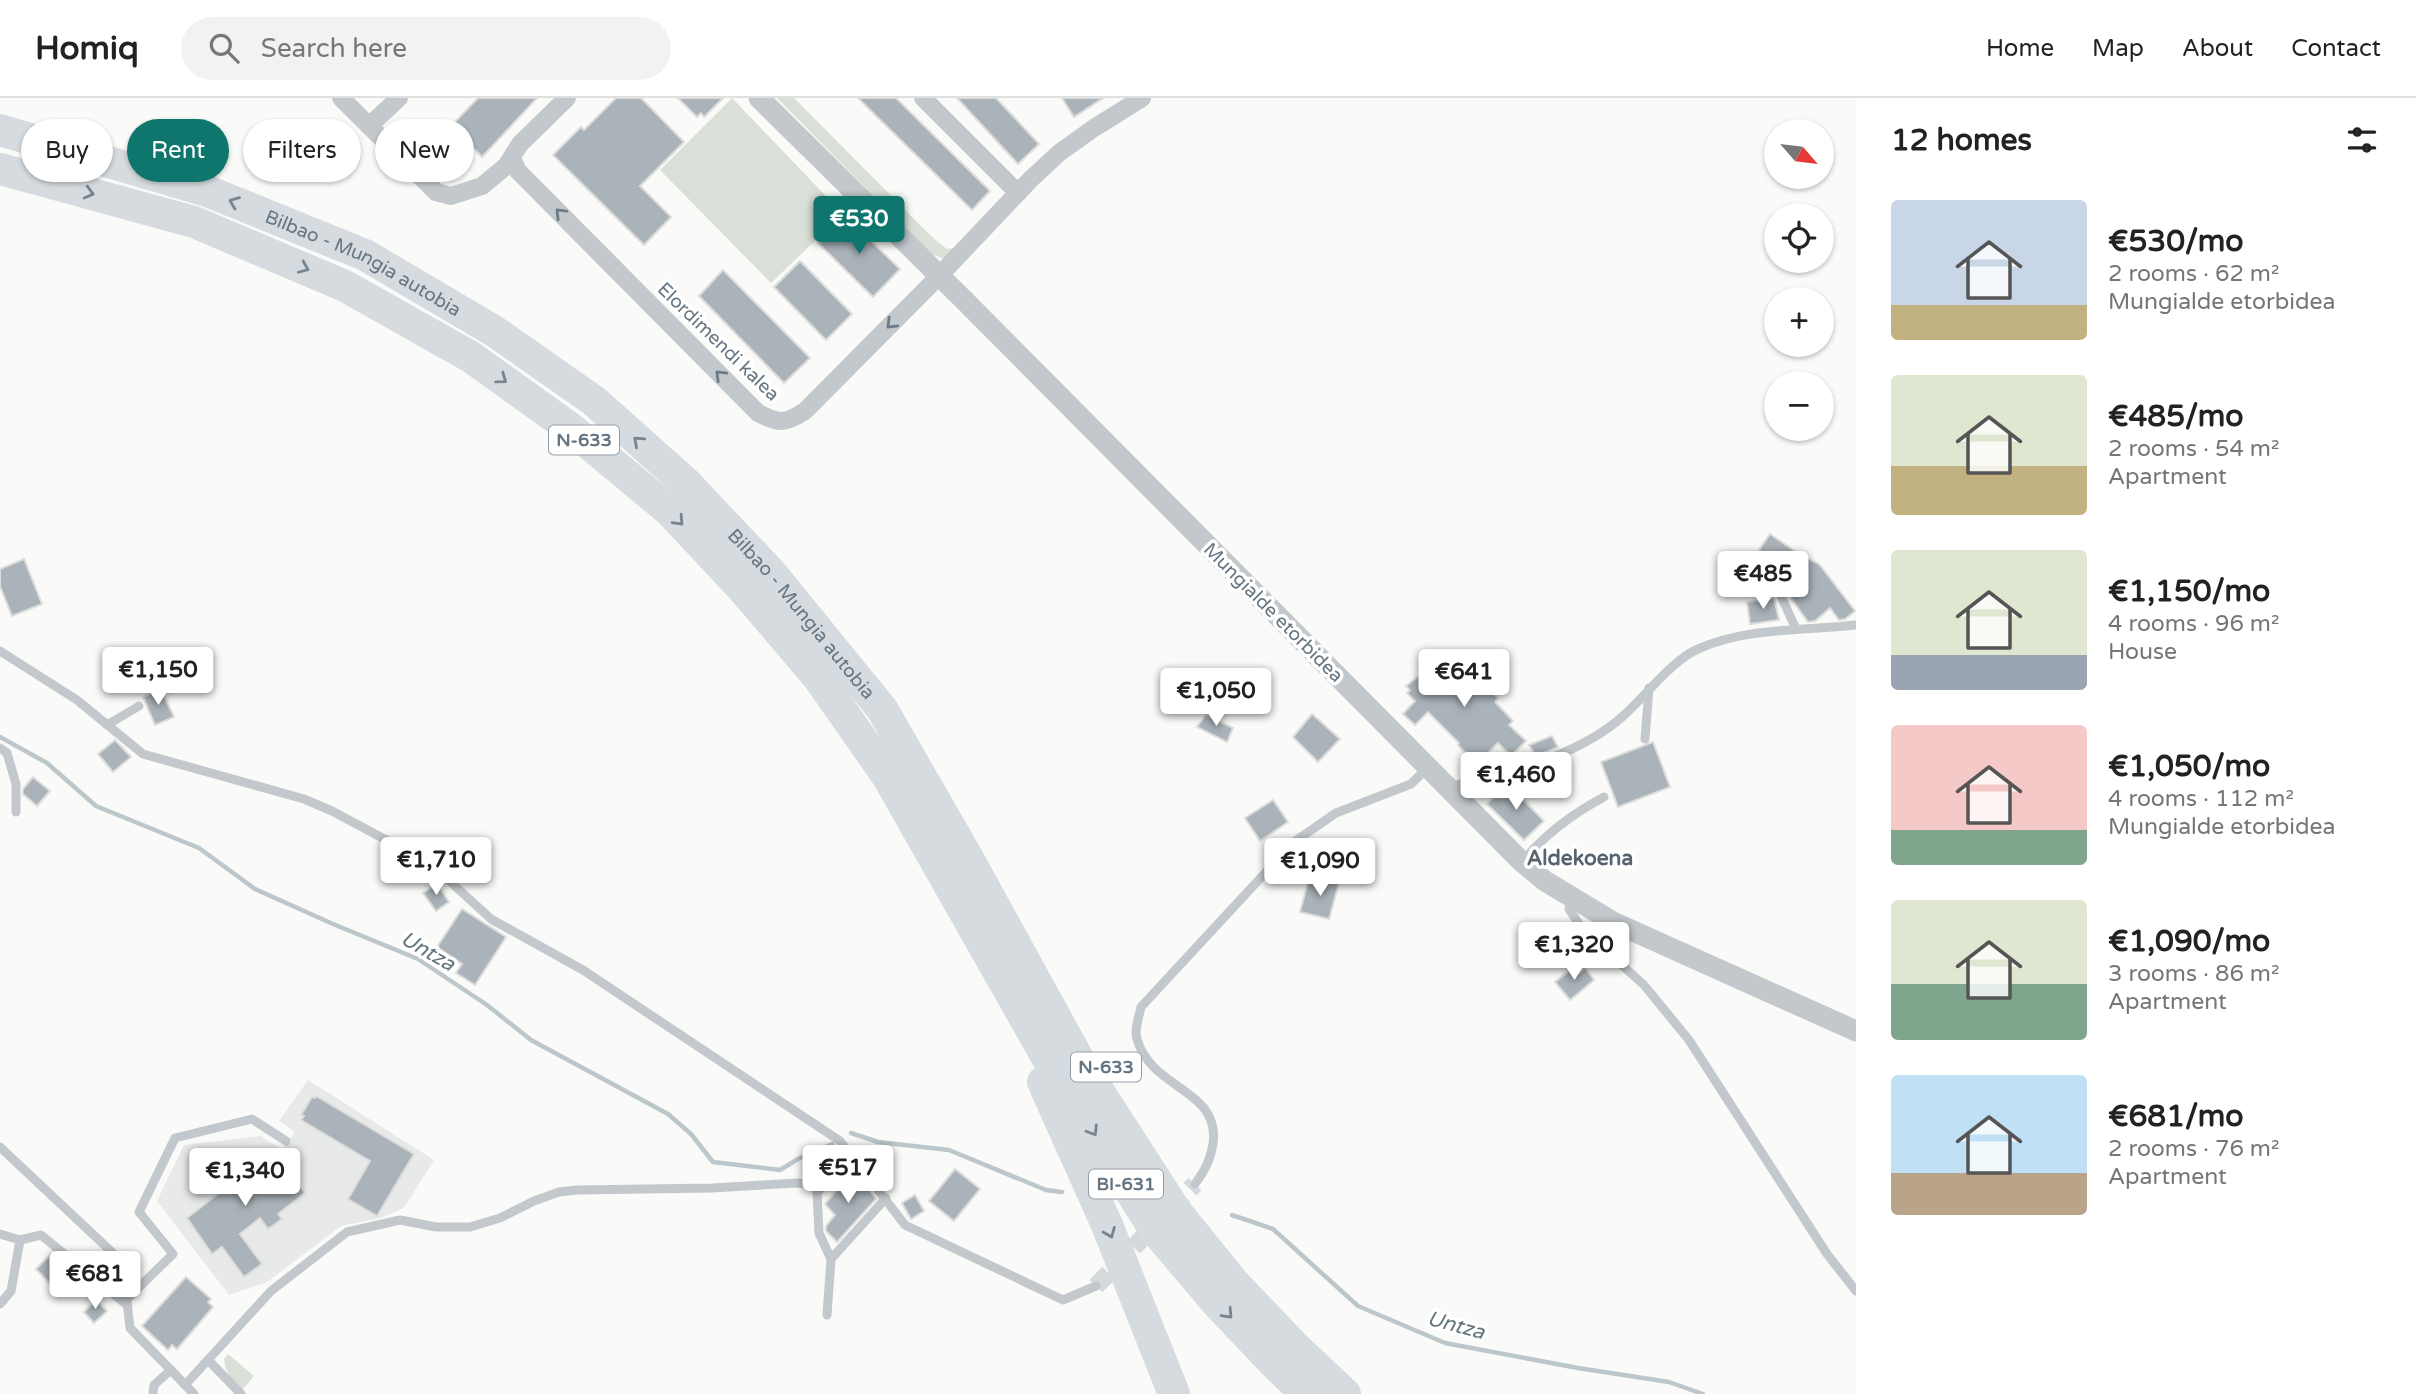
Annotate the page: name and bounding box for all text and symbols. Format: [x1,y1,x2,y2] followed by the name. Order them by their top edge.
[181,17,671,80] search box
[35,29,139,68] text: Homiq
[205,29,243,67] icon: search
[261,33,407,64] text: Search here
[1986,34,2054,63] text: Home
[2092,34,2144,63] text: Map
[2182,34,2253,63] text: About
[2291,34,2381,63] text: Contact
[21,119,113,182] chip: Buy
[127,119,229,182] chip: Rent
[243,119,361,182] chip: Filters
[375,119,474,182] chip: New
[1764,119,1834,189] north arrow
[1764,119,1834,441] map controls
[2343,121,2381,159] icon: filters
[1891,122,2032,159] text: 12 homes
[83,185,95,199] one-way arrow
[229,196,242,210] one-way arrow
[818,197,900,256] pin: €530
[1764,203,1834,273] button: locate
[829,205,889,233] text: €530
[262,206,465,321] street label: Bilbao - Mungia autobia
[556,209,568,221] one-way arrow
[2108,223,2244,260] text: €530/mo
[1947,228,2031,312] icon: home
[297,260,309,274] one-way arrow
[2108,260,2279,288] text: 2 rooms · 62 m²
[653,278,784,405] street label: Elordimendi kalea
[1764,287,1834,357] button: +
[2108,288,2335,316] text: Mungialde etorbidea
[887,316,900,329] one-way arrow
[494,370,507,383] one-way arrow
[716,370,729,383] one-way arrow
[1764,371,1834,441] button: −
[2108,398,2244,435] text: €485/mo
[1947,403,2031,487] icon: home
[549,426,619,454] road number: N-633
[2108,435,2279,463] text: 2 rooms · 54 m²
[634,437,647,449] one-way arrow
[2108,463,2227,491] text: Apartment
[671,513,684,526] one-way arrow
[723,524,879,704] street label: Bilbao - Mungia autobia
[1199,538,1348,687] street label: Mungialde etorbidea
[1722,552,1804,611] pin: €485
[1733,560,1793,588] text: €485
[2108,573,2270,610] text: €1,150/mo
[1947,578,2031,662] icon: home
[2108,610,2279,638] text: 4 rooms · 96 m²
[2108,638,2177,666] text: House
[101,648,215,707] pin: €1,150
[1423,650,1505,709] pin: €641
[118,656,198,684] text: €1,150
[1434,658,1494,686] text: €641
[1159,668,1273,728] pin: €1,050
[1176,677,1256,705] text: €1,050
[2108,748,2270,785] text: €1,050/mo
[1459,752,1573,812] pin: €1,460
[1947,753,2031,837] icon: home
[1477,761,1555,789] text: €1,460
[2108,785,2294,813] text: 4 rooms · 112 m²
[2108,813,2335,841] text: Mungialde etorbidea
[379,838,493,897] pin: €1,710
[1263,838,1377,898] pin: €1,090
[396,846,476,874] text: €1,710
[1527,846,1633,871] district label: Aldekoena
[1280,847,1360,875] text: €1,090
[1517,922,1631,982] pin: €1,320
[2108,923,2270,960] text: €1,090/mo
[396,926,460,977] water label: Untza
[1947,928,2031,1012] icon: home
[1534,931,1614,959] text: €1,320
[2108,960,2279,988] text: 3 rooms · 86 m²
[2108,988,2227,1016] text: Apartment
[1071,1052,1141,1082] road number: N-633
[2108,1098,2244,1135] text: €681/mo
[1947,1103,2031,1187] icon: home
[1085,1124,1098,1137] one-way arrow
[2108,1135,2279,1163] text: 2 rooms · 76 m²
[807,1146,889,1205] pin: €517
[188,1148,302,1208] pin: €1,340
[818,1154,878,1182] text: €517
[205,1157,285,1185] text: €1,340
[2108,1163,2227,1191] text: Apartment
[1089,1170,1163,1198] road number: BI-631
[1101,1226,1115,1238] one-way arrow
[54,1252,136,1311] pin: €681
[65,1260,125,1288] text: €681
[1219,1306,1232,1319] one-way arrow
[1424,1306,1488,1345] water label: Untza

